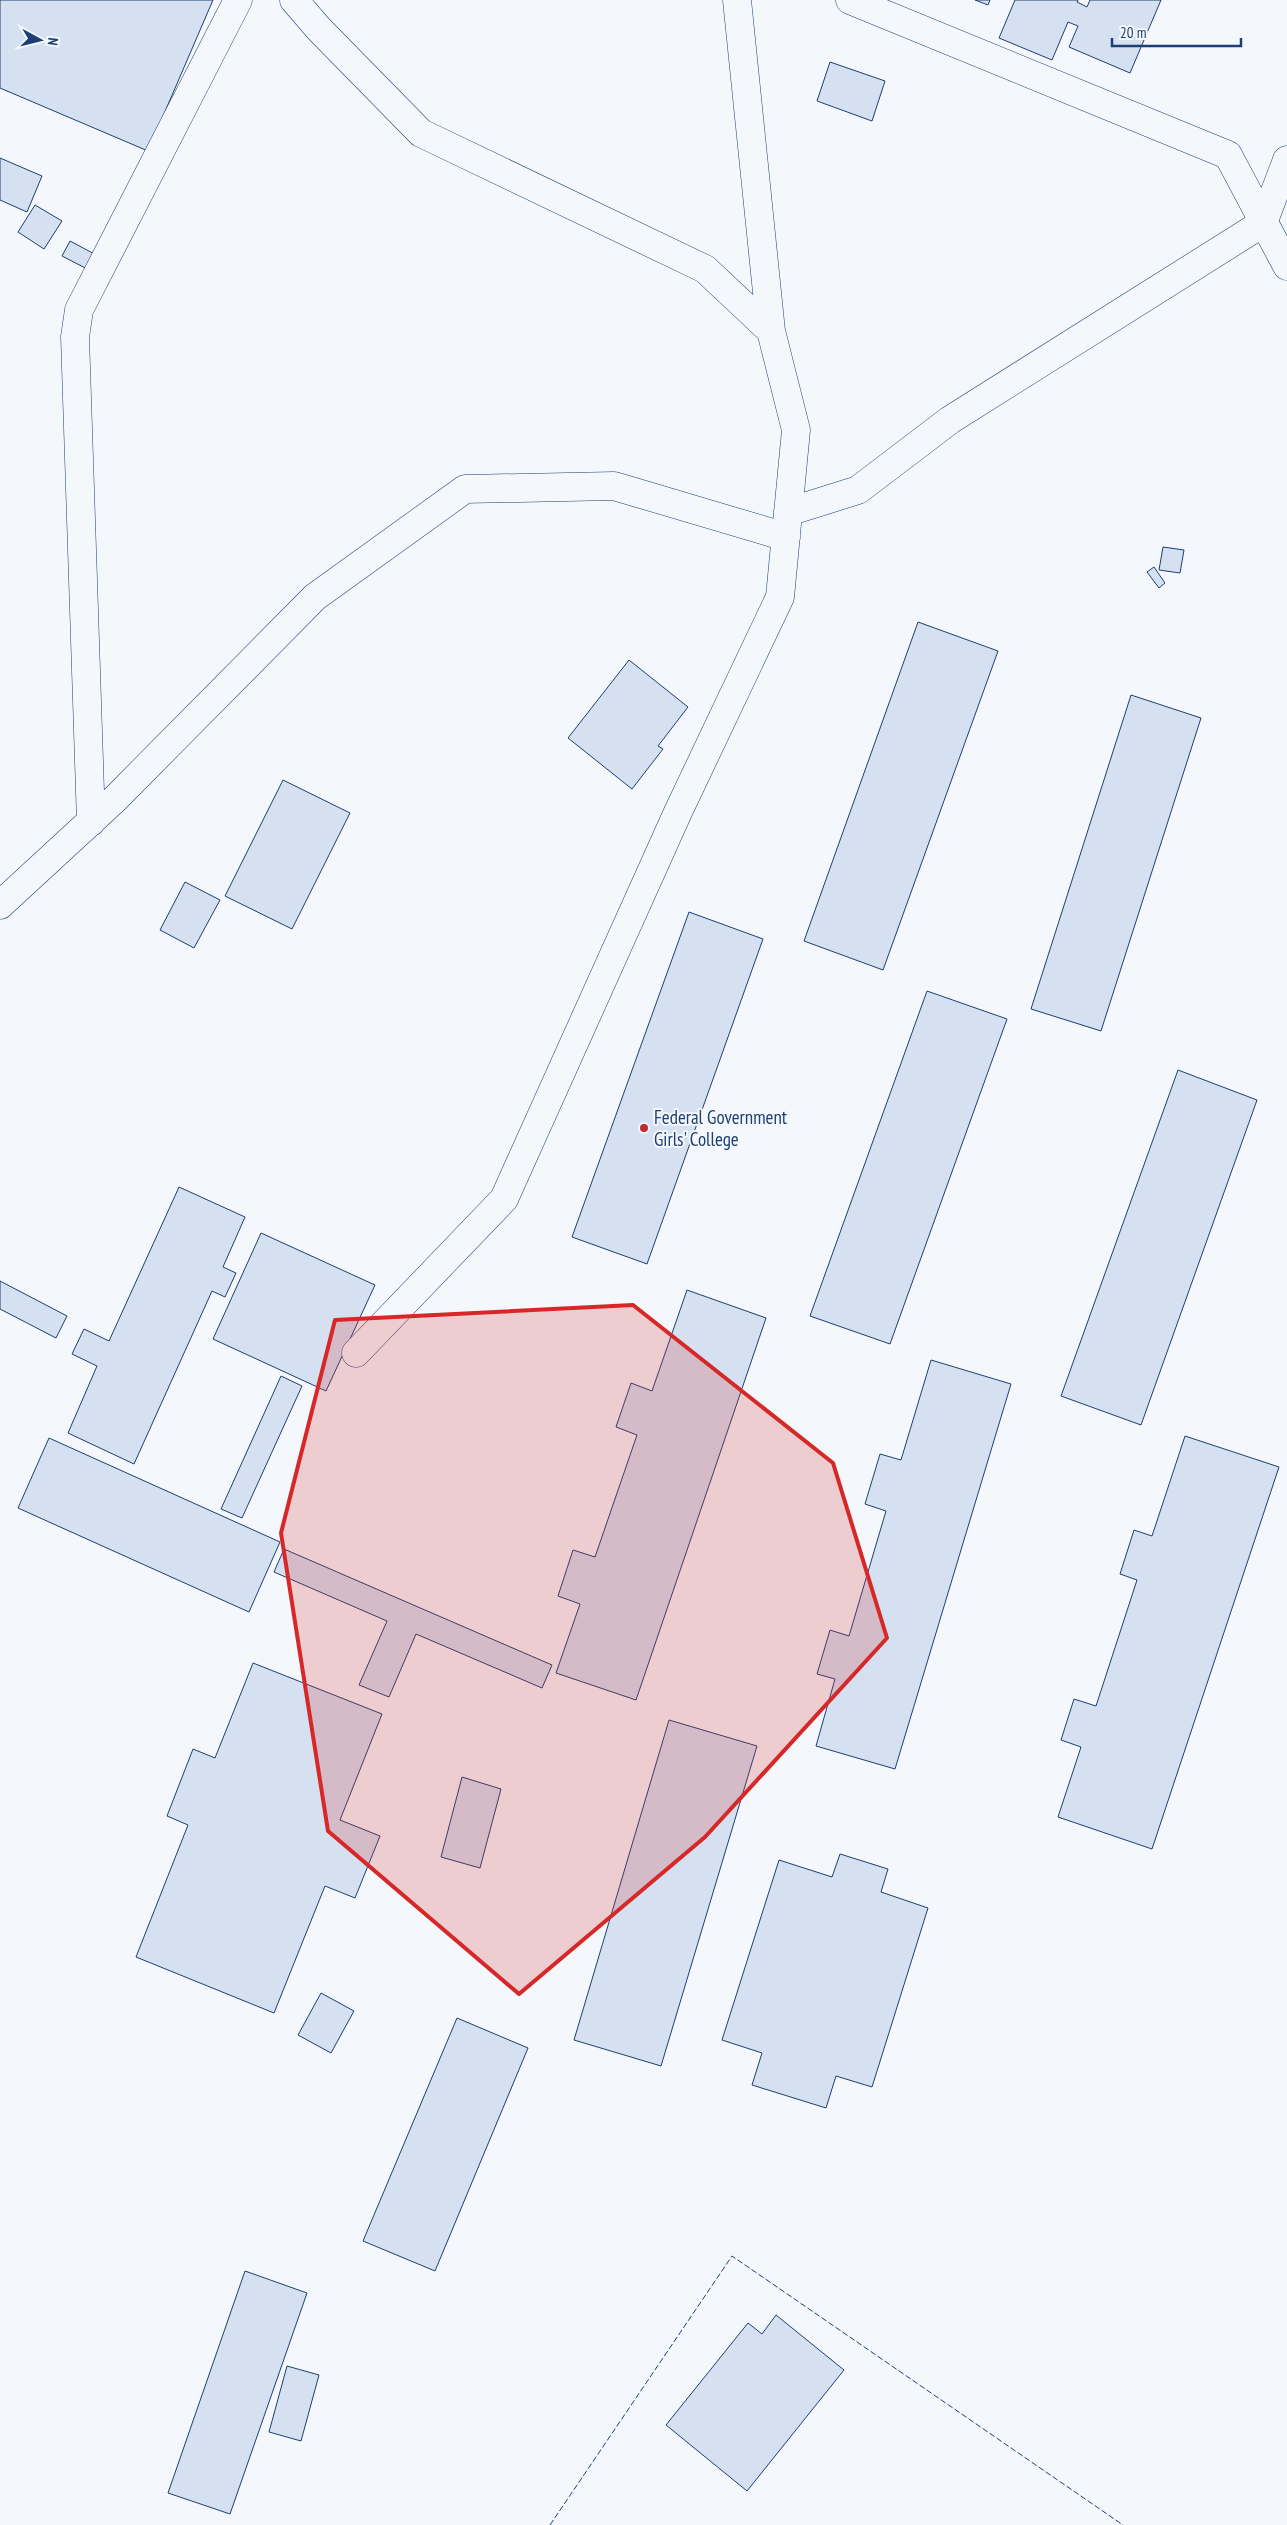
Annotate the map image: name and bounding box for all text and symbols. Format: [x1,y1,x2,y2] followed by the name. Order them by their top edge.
[15,15,65,65] north arrow
[1112,15,1241,47] scale bar
[1120,23,1146,42] text: 20 m
[44,37,62,46] text: N
[654,1105,788,1151] place label: Federal Government Girls' College
[638,1122,650,1134] marker: Federal Government Girls' College

